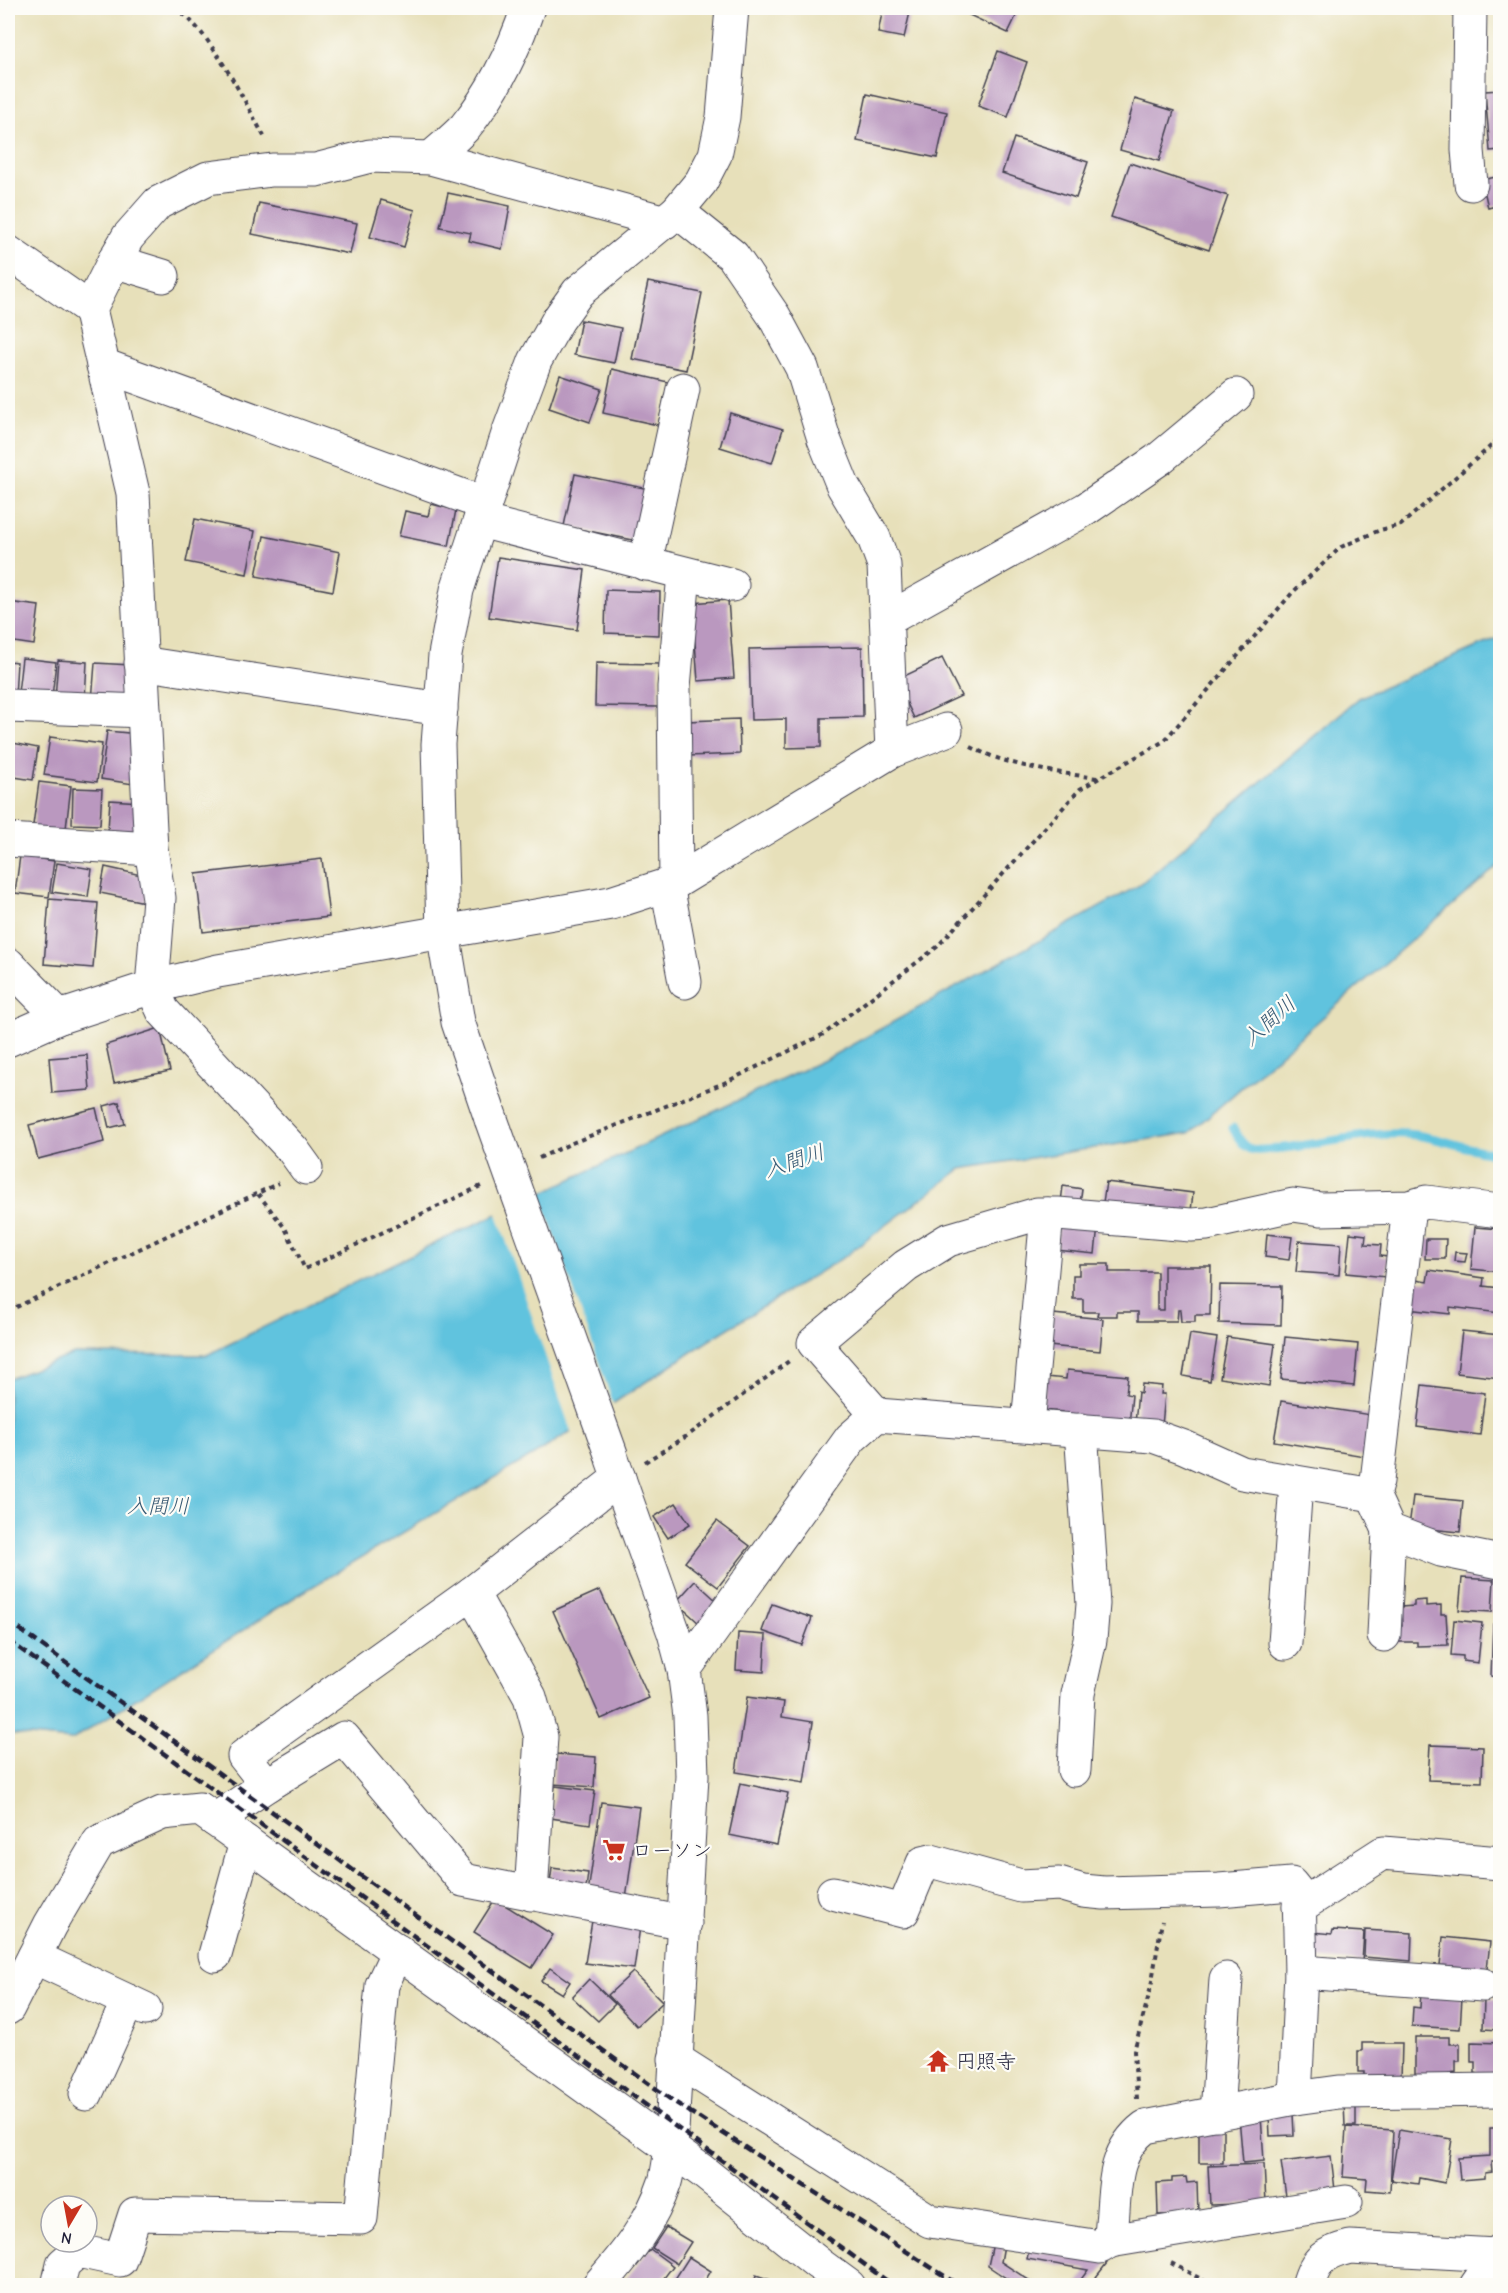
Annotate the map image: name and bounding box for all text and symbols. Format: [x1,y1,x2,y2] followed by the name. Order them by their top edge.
[1238,991,1300,1051] water label: 入間川
[760,1139,828,1183] water label: 入間川
[127,1494,190,1518] water label: 入間川
[601,1837,627,1863] supermarket icon: ローソン
[632,1839,712,1862] place label: ローソン
[925,2048,951,2074] temple icon: 円照寺
[956,2050,1016,2073] place label: 円照寺
[39,2194,99,2254] north arrow
[60,2228,73,2248] text: N

